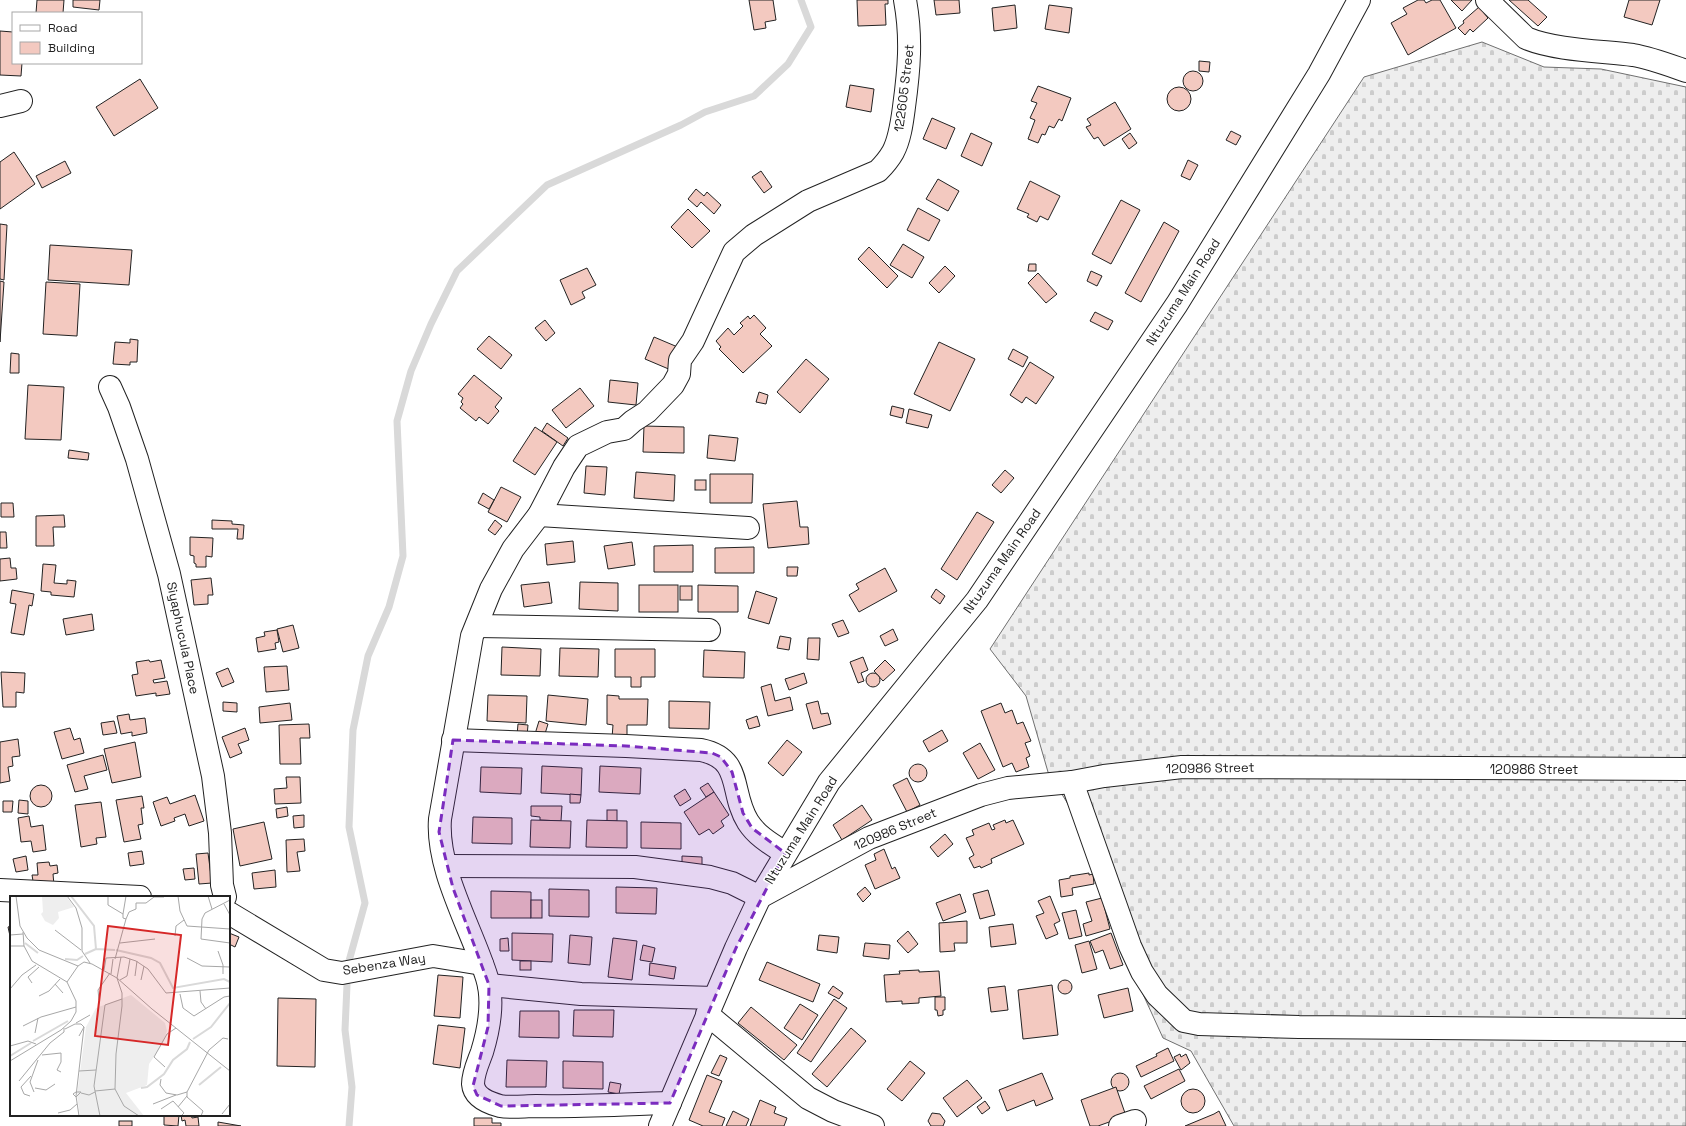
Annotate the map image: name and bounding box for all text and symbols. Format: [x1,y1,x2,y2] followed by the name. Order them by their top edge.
[12,12,142,64] legend
[48,20,77,36] text: Road
[48,40,95,56] text: Building
[890,43,918,133] street label: 122605 Street
[1142,235,1224,349] street label: Ntuzuma Main Road
[959,505,1045,617] street label: Ntuzuma Main Road
[163,580,203,696] street label: Siyaphucula Place
[1166,759,1255,777] street label: 120986 Street
[1490,761,1578,778] street label: 120986 Street
[761,773,841,887] street label: Ntuzuma Main Road
[851,804,939,854] street label: 120986 Street
[10,896,230,1116] inset map
[341,949,427,979] street label: Sebenza Way

